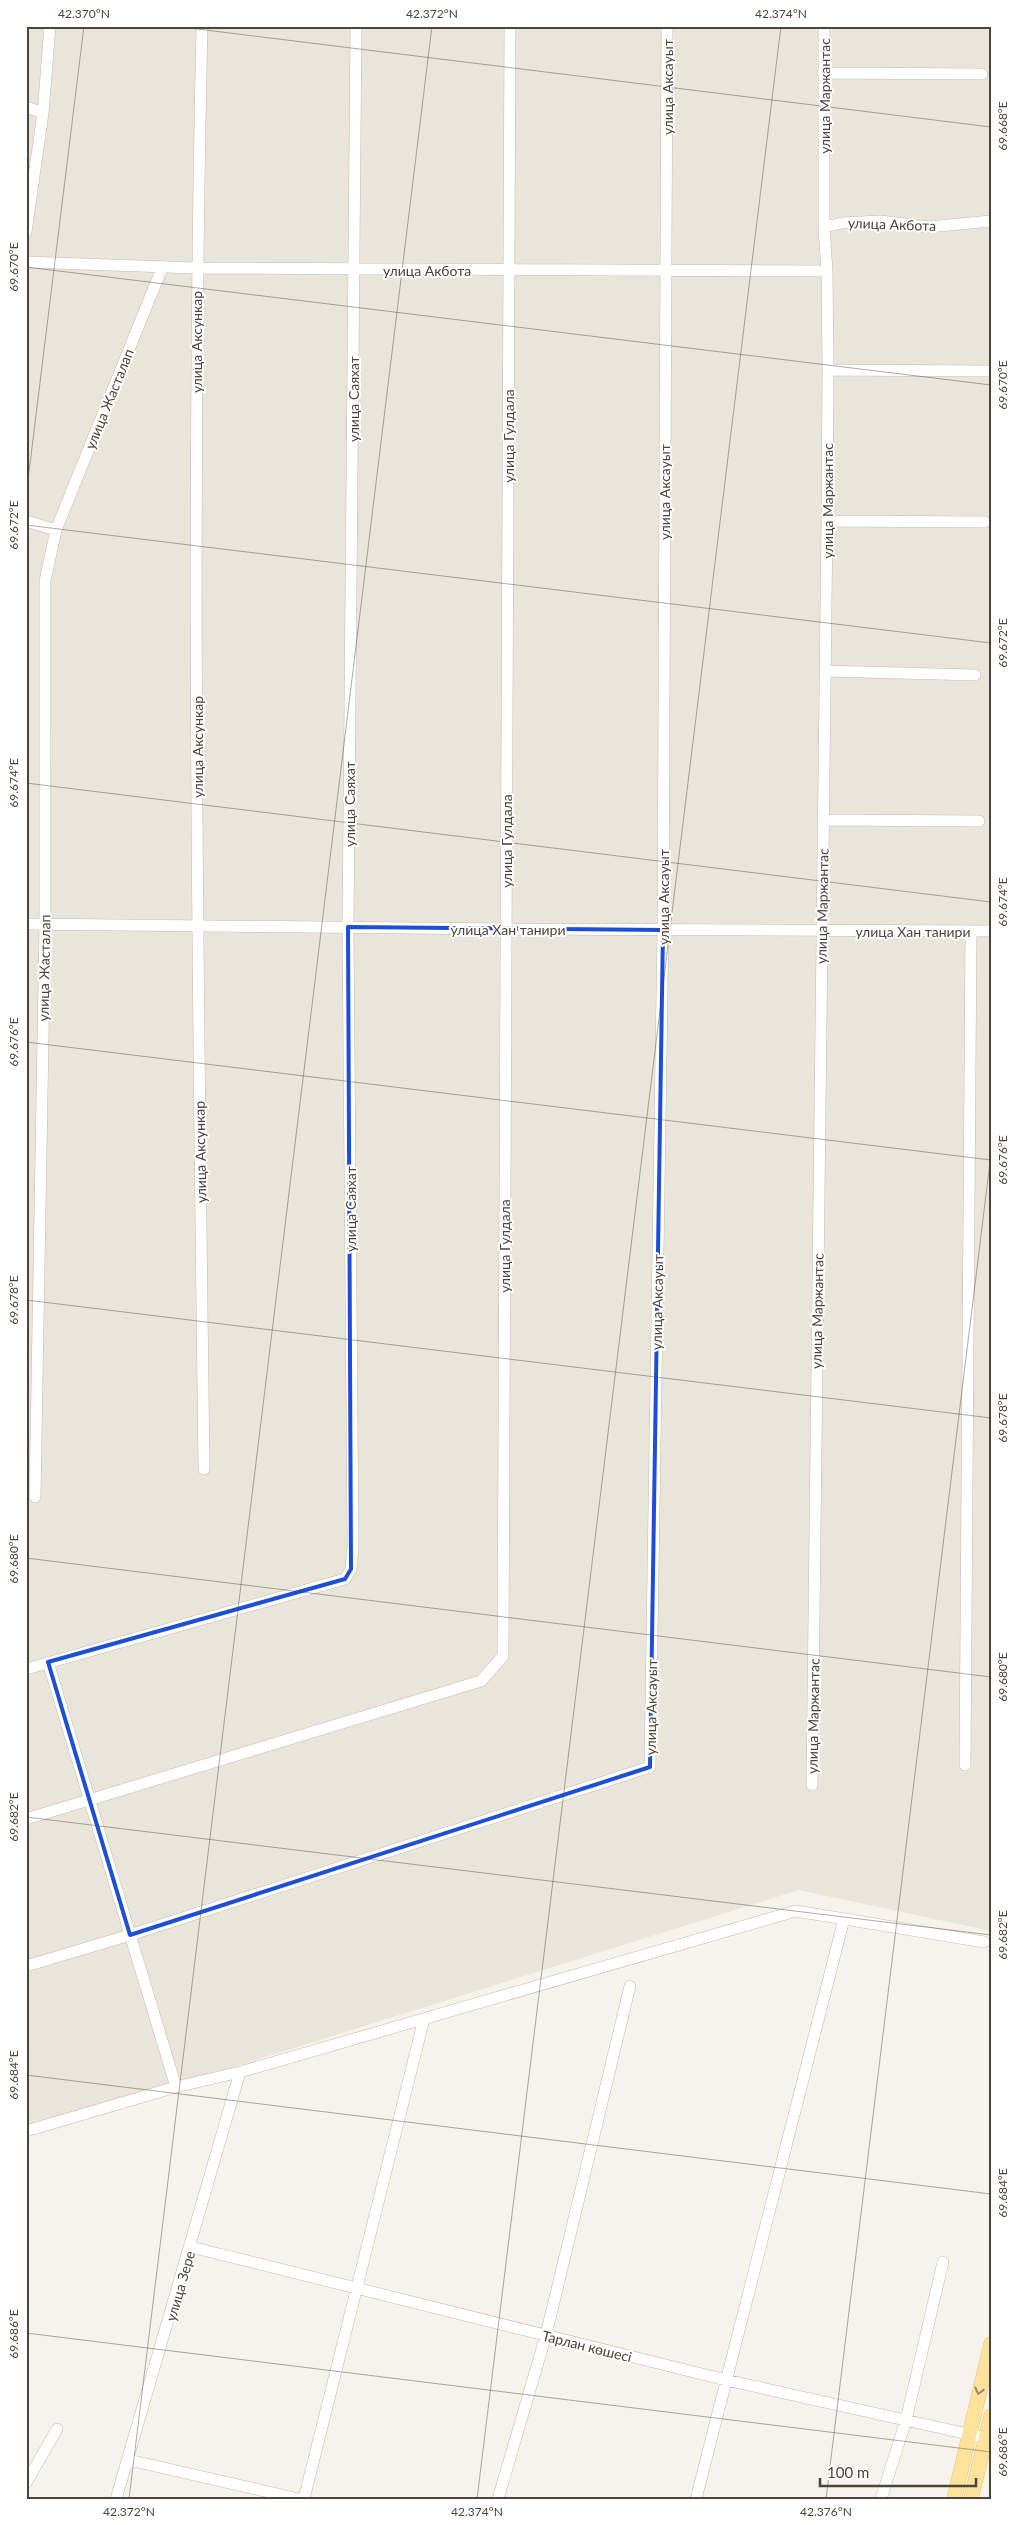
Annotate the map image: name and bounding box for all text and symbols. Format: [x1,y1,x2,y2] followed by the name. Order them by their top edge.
[58,6,110,21] text: 42.370°N
[406,6,458,21] text: 42.372°N
[755,6,807,21] text: 42.374°N
[816,38,833,154] street label: улица Маржантас
[659,39,676,135] street label: улица Аксауыт
[995,101,1010,151] text: 69.668°E
[848,214,936,234] street label: улица Акбота
[6,242,21,292] text: 69.670°E
[383,262,471,279] street label: улица Акбота
[188,291,205,393] street label: улица Аксункар
[81,346,137,452] street label: улица Жасталап
[345,356,362,442] street label: улица Саяхат
[995,360,1010,410] text: 69.670°E
[500,389,517,483] street label: улица Гулдала
[819,443,836,559] street label: улица Маржантас
[656,444,673,540] street label: улица Аксауыт
[6,500,21,550] text: 69.672°E
[995,618,1010,668] text: 69.672°E
[189,696,206,798] street label: улица Аксункар
[6,758,21,808] text: 69.674°E
[341,761,358,847] street label: улица Саяхат
[498,794,515,888] street label: улица Гулдала
[812,848,832,964] street label: улица Маржантас
[655,849,672,945] street label: улица Аксауыт
[995,877,1010,927] text: 69.674°E
[35,914,53,1022] street label: улица Жасталап
[450,921,566,938] street label: улица Хан танири
[855,923,971,940] street label: улица Хан танири
[6,1017,21,1067] text: 69.676°E
[191,1101,209,1203] street label: улица Аксункар
[995,1135,1010,1185] text: 69.676°E
[342,1166,359,1252] street label: улица Саяхат
[496,1199,513,1293] street label: улица Гулдала
[807,1253,827,1369] street label: улица Маржантас
[648,1254,666,1350] street label: улица Аксауыт
[6,1275,21,1325] text: 69.678°E
[995,1393,1010,1443] text: 69.678°E
[6,1534,21,1584] text: 69.680°E
[995,1652,1010,1702] text: 69.680°E
[803,1658,823,1774] street label: улица Маржантас
[642,1659,660,1755] street label: улица Аксауыт
[6,1792,21,1842] text: 69.682°E
[995,1910,1010,1960] text: 69.682°E
[6,2050,21,2100] text: 69.684°E
[995,2168,1010,2218] text: 69.684°E
[162,2249,198,2323] street label: улица Зере
[6,2309,21,2359] text: 69.686°E
[540,2327,634,2365] street label: Тарлан көшесі
[975,2387,985,2395] one-way arrow
[995,2427,1010,2477] text: 69.686°E
[820,2455,976,2487] scale bar
[827,2463,869,2481] text: 100 m
[103,2504,155,2519] text: 42.372°N
[451,2504,503,2519] text: 42.374°N
[800,2504,852,2519] text: 42.376°N

